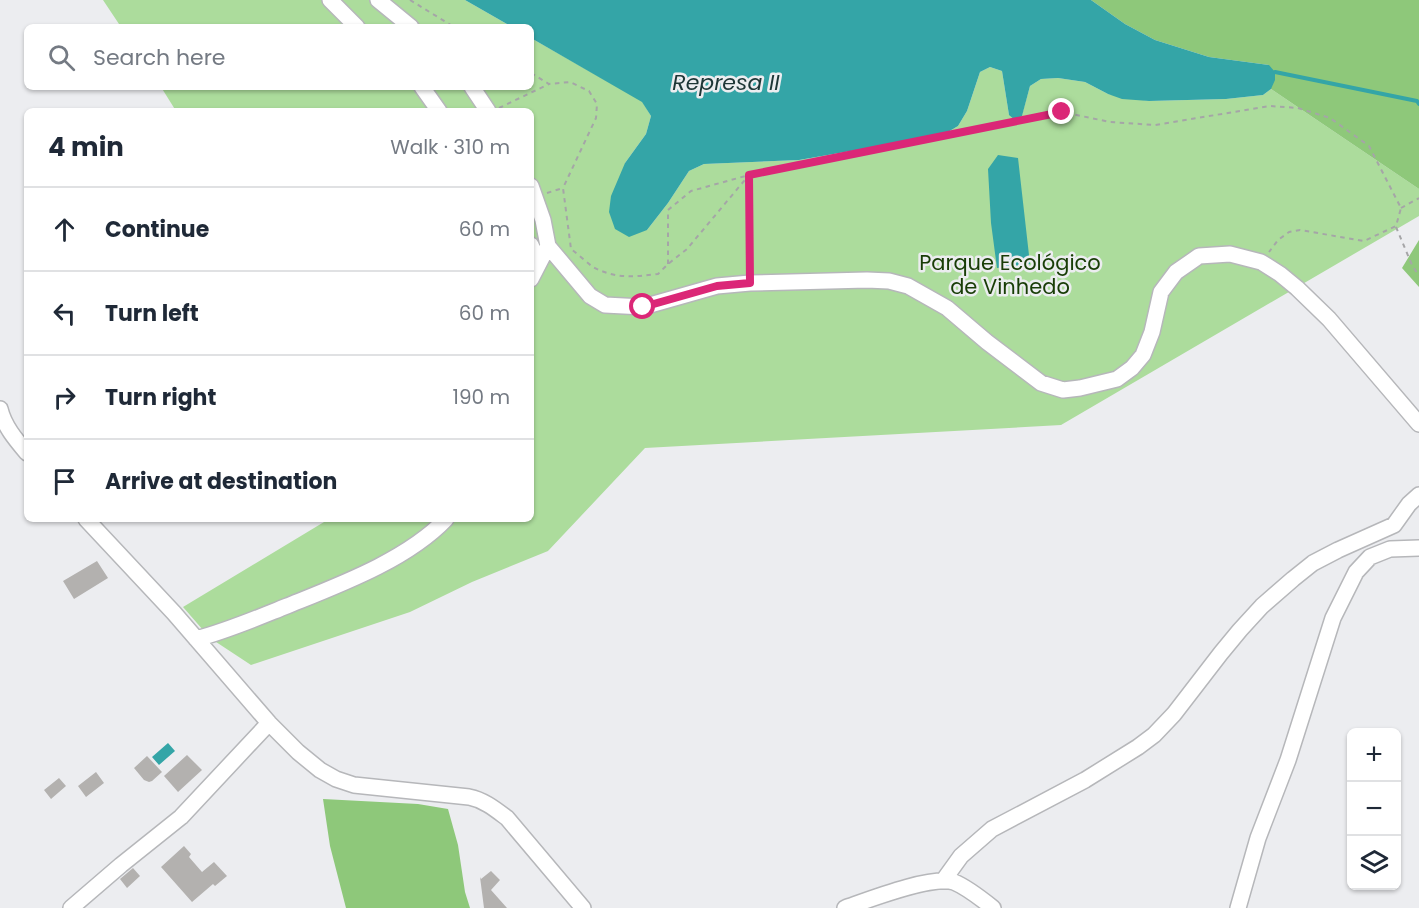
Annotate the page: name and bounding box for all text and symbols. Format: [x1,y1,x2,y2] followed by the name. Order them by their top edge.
[24,24,534,90] search box
[45,41,78,74] icon: search
[93,42,226,73] text: Search here
[672,67,780,98] water label: Represa II
[1048,98,1074,124] route end
[48,129,124,165] text: 4 min
[390,133,510,161] text: Walk · 310 m
[48,213,81,246] icon: ahead
[105,214,209,245] text: Continue
[459,215,510,243] text: 60 m
[919,248,1101,301] park label: Parque Ecológico de Vinhedo
[629,293,655,319] route start
[48,297,81,330] icon: left
[105,298,199,329] text: Turn left
[459,299,510,327] text: 60 m
[48,381,81,414] icon: right
[105,382,216,413] text: Turn right
[453,383,510,411] text: 190 m
[48,465,81,498] icon: arrive
[105,466,337,497] text: Arrive at destination
[1347,728,1401,890] map controls
[1347,728,1401,782] button: +
[1347,782,1401,836] button: −
[1347,836,1401,890] button: layers

